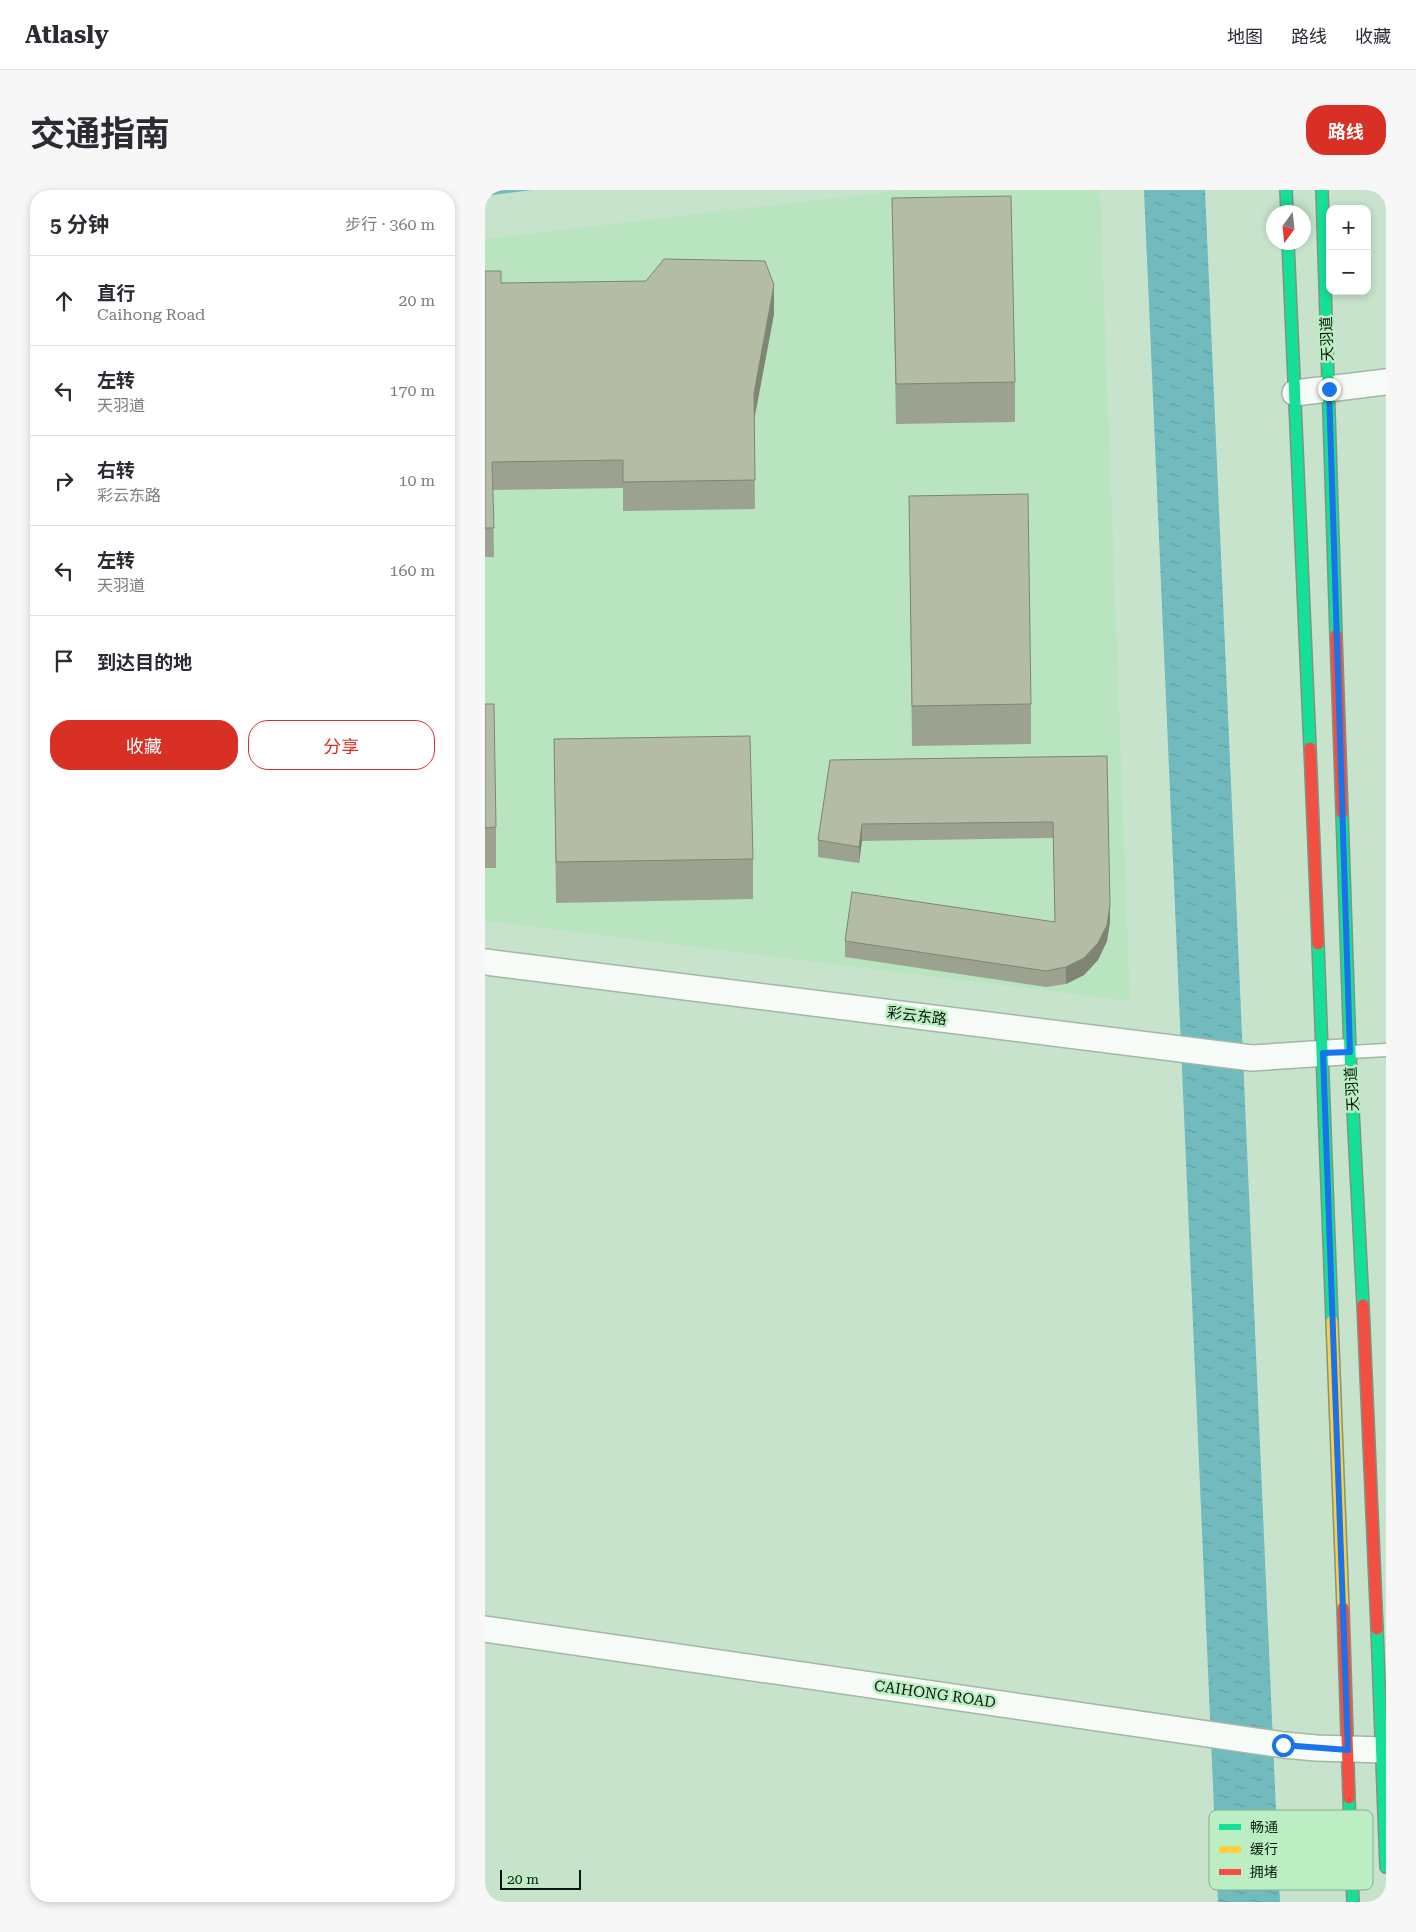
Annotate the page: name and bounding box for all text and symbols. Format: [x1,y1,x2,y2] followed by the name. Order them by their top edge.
[25,21,109,49] text: Atlasly
[1227,26,1263,47] text: 地图
[1291,26,1327,47] text: 路线
[1355,26,1391,47] text: 收藏
[1306,105,1386,155] button: 路线
[30,114,170,155] text: 交通指南
[1266,205,1311,250] north arrow
[1326,205,1371,295] map controls
[1326,205,1371,250] button: +
[50,213,109,237] text: 5 分钟
[345,215,435,234] text: 步行 · 360 m
[1326,250,1371,295] button: −
[97,282,135,305] text: 直行
[50,287,78,315] icon: ahead
[398,291,435,310] text: 20 m
[97,305,205,324] text: Caihong Road
[1317,316,1337,362] street label: 天羽道
[97,369,135,392] text: 左转
[50,377,78,405] icon: left
[1318,378,1341,401] route end
[389,381,435,400] text: 170 m
[97,396,145,415] text: 天羽道
[97,459,135,482] text: 右转
[50,467,78,495] icon: right
[398,471,435,490] text: 10 m
[97,486,161,505] text: 彩云东路
[97,549,135,572] text: 左转
[50,557,78,585] icon: left
[389,561,435,580] text: 160 m
[97,576,145,595] text: 天羽道
[50,647,78,675] icon: arrive
[97,651,192,674] text: 到达目的地
[50,720,238,770] button: 收藏
[248,720,435,770] button: 分享
[886,1003,948,1029] street label: 彩云东路
[1342,1066,1362,1112] street label: 天羽道
[873,1677,997,1711] street label: CAIHONG ROAD
[1272,1734,1295,1757] route start
[1209,1810,1373,1890] legend
[1250,1819,1278,1835] text: 畅通
[1250,1841,1278,1857] text: 缓行
[1250,1864,1278,1880] text: 拥堵
[500,1867,581,1890] scale bar
[507,1871,539,1887] text: 20 m

